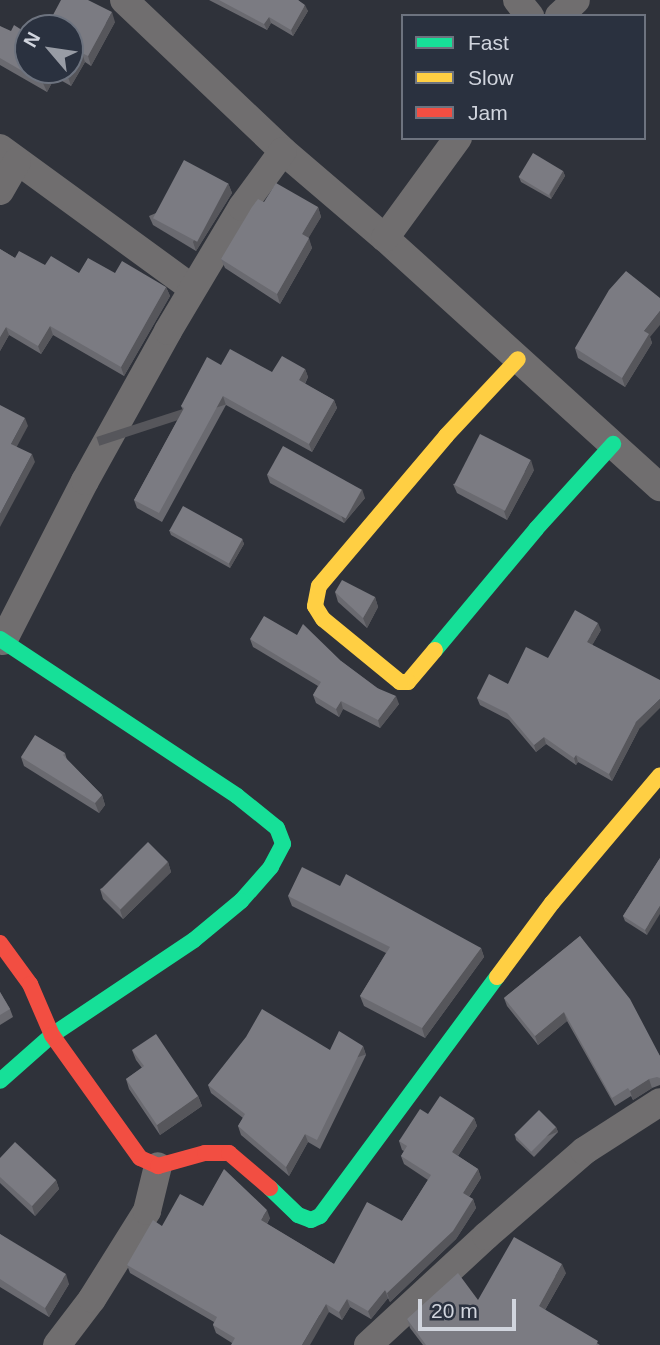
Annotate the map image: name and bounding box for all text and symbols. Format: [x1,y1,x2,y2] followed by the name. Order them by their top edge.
[14,14,84,84] north arrow
[401,14,646,140] legend
[19,28,44,51] text: N
[468,31,509,54] text: Fast
[468,66,514,89] text: Slow
[468,101,508,124] text: Jam
[422,1286,520,1330] scale bar
[431,1299,478,1322] text: 20 m

